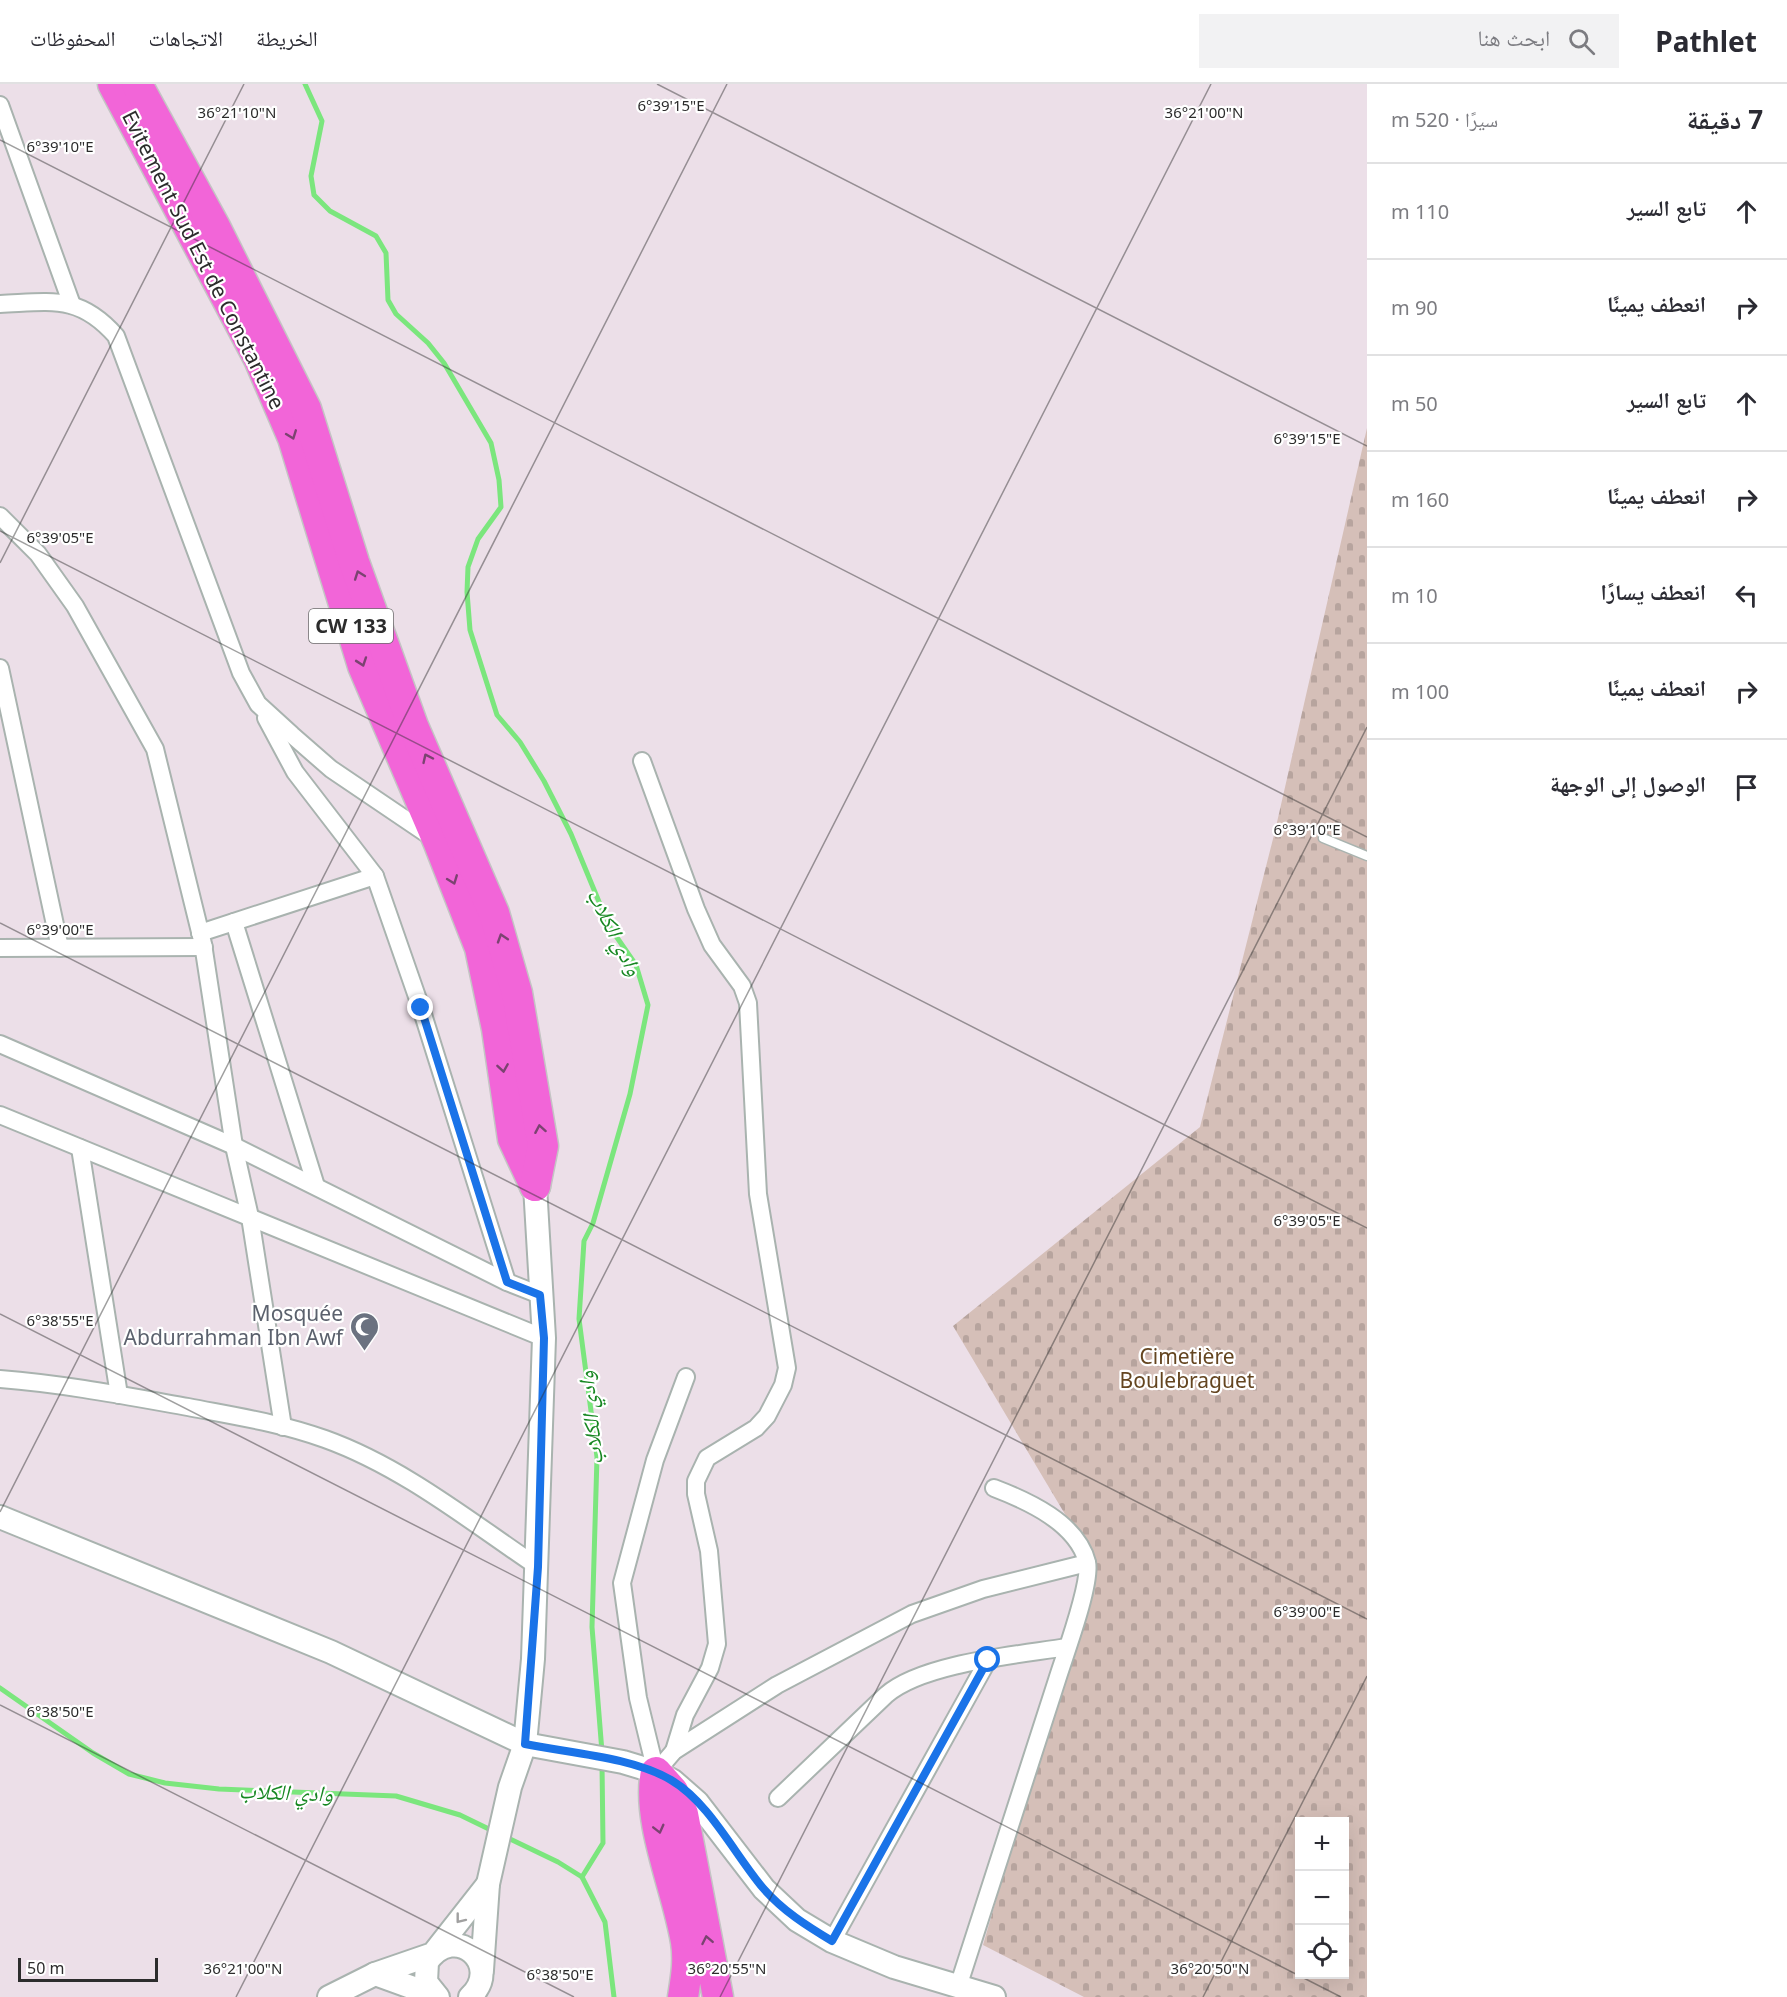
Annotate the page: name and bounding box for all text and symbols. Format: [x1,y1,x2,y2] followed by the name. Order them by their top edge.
[1199,14,1619,68] search box
[1477,22,1550,52] text: ابحث هنا
[1655,22,1757,60] text: Pathlet
[30,24,115,52] text: المحفوظات
[148,24,223,52] text: الاتجاهات
[256,24,318,52] text: الخريطة
[1565,25,1598,58] icon: search
[637,95,705,115] text: 6°39'15"E
[1687,101,1763,137] text: 7 دقيقة
[198,102,276,122] text: 36°21'10"N
[1165,102,1243,122] text: 36°21'00"N
[116,105,292,414] street label: Evitement Sud Est de Constantine
[1391,106,1498,133] text: سيرًا · 520 m
[26,136,94,156] text: 6°39'10"E
[1627,192,1706,222] text: تابع السير
[1730,195,1763,228] icon: ahead
[1391,198,1449,225] text: 110 m
[1607,288,1706,318] text: انعطف يمينًا
[1730,291,1763,324] icon: right
[1391,294,1438,321] text: 90 m
[1627,384,1706,414] text: تابع السير
[1730,387,1763,420] icon: ahead
[1391,390,1438,417] text: 50 m
[1273,428,1341,448] text: 6°39'15"E
[285,429,297,440] one-way arrow
[1607,480,1706,510] text: انعطف يمينًا
[1730,483,1763,516] icon: right
[1391,486,1449,513] text: 160 m
[26,527,94,547] text: 6°39'05"E
[354,570,366,581] one-way arrow
[1601,576,1706,606] text: انعطف يسارًا
[1730,579,1763,612] icon: left
[1391,582,1438,609] text: 10 m
[309,609,393,643] road number: CW 133
[354,656,367,666] one-way arrow
[1607,672,1706,702] text: انعطف يمينًا
[1730,675,1763,708] icon: right
[1391,678,1449,705] text: 100 m
[423,753,435,764] one-way arrow
[1550,768,1706,798] text: الوصول إلى الوجهة
[1730,771,1763,804] icon: arrive
[1273,819,1341,839] text: 6°39'10"E
[446,874,459,885] one-way arrow
[578,883,651,982] water label: وادي الكلاب
[26,919,94,939] text: 6°39'00"E
[497,933,510,944] one-way arrow
[407,994,433,1020] route end
[496,1063,508,1073] one-way arrow
[534,1124,547,1134] one-way arrow
[1273,1210,1341,1230] text: 6°39'05"E
[124,1299,345,1351] place label: Mosquée Abdurrahman Ibn Awf
[26,1310,94,1330] text: 6°38'55"E
[348,1310,380,1352] mosque icon: Mosquée Abdurrahman Ibn Awf
[1120,1342,1255,1394] park label: Cimetière Boulebraguet
[569,1369,612,1467] water label: وادي الكلاب
[1273,1601,1341,1621] text: 6°39'00"E
[974,1646,1000,1672] route start
[26,1701,94,1721] text: 6°38'50"E
[238,1774,334,1811] water label: وادي الكلاب
[1295,1817,1349,1979] map controls
[1295,1817,1349,1871] button: +
[652,1824,665,1834] one-way arrow
[1295,1871,1349,1925] button: −
[457,1912,468,1923] one-way arrow
[1295,1925,1349,1979] button: locate
[701,1935,714,1945] one-way arrow
[18,1955,158,1982] scale bar
[27,1957,64,1979] text: 50 m
[204,1958,282,1978] text: 36°21'00"N
[688,1958,766,1978] text: 36°20'55"N
[1171,1958,1249,1978] text: 36°20'50"N
[526,1964,594,1984] text: 6°38'50"E

